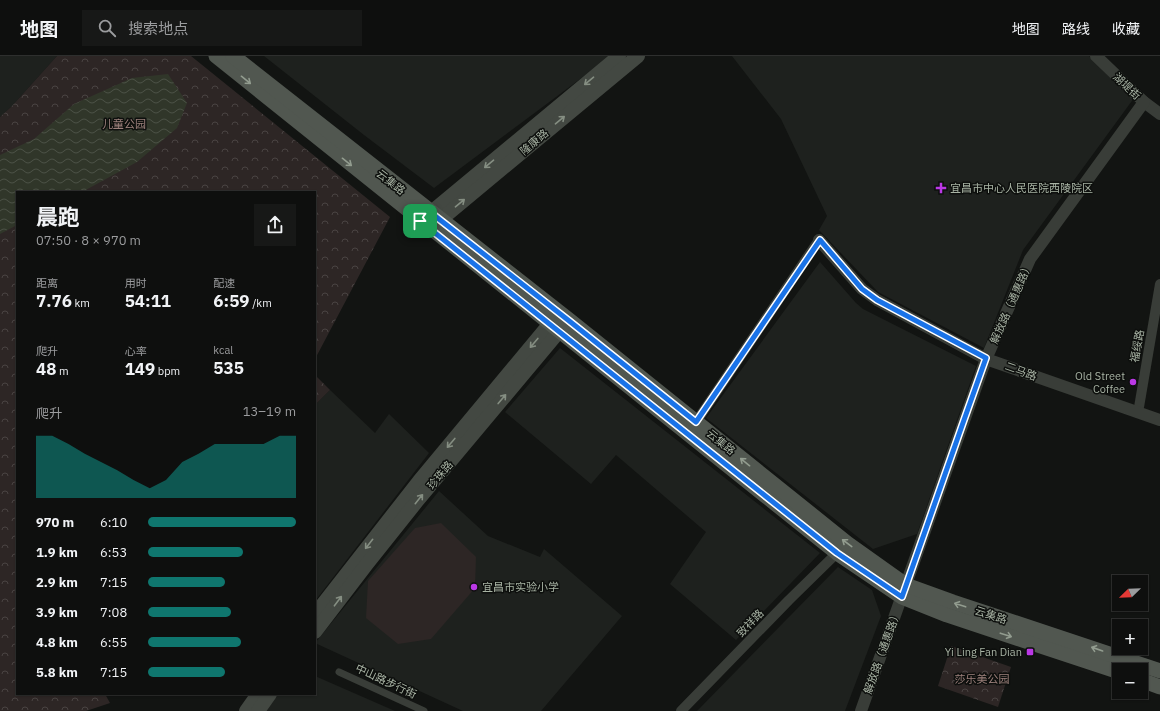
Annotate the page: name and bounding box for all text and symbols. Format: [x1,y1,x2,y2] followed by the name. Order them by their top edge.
[82,10,362,46] search box
[20,17,58,41] text: 地图
[96,17,118,39] icon: search
[128,19,188,38] text: 搜索地点
[1012,20,1040,38] text: 地图
[1062,20,1090,38] text: 路线
[1112,20,1140,38] text: 收藏
[1110,70,1144,102] street label: 湖堤街
[241,76,252,85] one-way arrow
[584,76,595,85] one-way arrow
[555,116,565,125] one-way arrow
[102,117,146,131] park label: 儿童公园
[517,126,551,158] street label: 隆康路
[342,158,353,166] one-way arrow
[484,159,494,168] one-way arrow
[374,166,408,198] street label: 云集路
[950,181,1093,195] place label: 宜昌市中心人民医院西陵院区
[935,182,947,194] marker: 宜昌市中心人民医院西陵院区
[454,198,465,207] one-way arrow
[36,202,80,231] text: 晨跑
[254,204,296,246] button: share
[403,204,437,238] pin
[409,210,431,232] icon: arrive
[36,232,141,249] text: 07:50 · 8 × 970 m
[987,260,1035,346] street label: 解放路（通惠路）
[36,276,58,290] text: 距离
[125,276,147,290] text: 用时
[213,276,235,290] text: 配速
[36,290,72,312] text: 7.76
[125,290,171,312] text: 54:11
[213,290,250,312] text: 6:59
[72,296,90,310] text: km
[250,296,272,310] text: /km
[1127,329,1147,363] street label: 福绥路
[530,338,539,348] one-way arrow
[213,343,233,357] text: kcal
[36,344,58,358] text: 爬升
[125,344,147,358] text: 心率
[213,357,244,379] text: 535
[36,358,56,380] text: 48
[125,358,155,380] text: 149
[1003,359,1039,383] street label: 二马路
[56,364,69,378] text: m
[155,364,180,378] text: bpm
[1075,369,1125,396] place label: Old Street Coffee
[1128,377,1138,387] marker: Old Street Coffee
[498,394,507,405] one-way arrow
[243,403,296,420] text: 13–19 m
[36,405,62,422] text: 爬升
[704,426,738,458] street label: 云集路
[446,437,455,448] one-way arrow
[740,457,750,466] one-way arrow
[424,458,456,492] street label: 珍珠路
[415,494,424,505] one-way arrow
[36,514,74,531] text: 970 m
[100,514,127,531] text: 6:10
[365,538,373,549] one-way arrow
[841,539,852,547] one-way arrow
[36,544,78,561] text: 1.9 km
[100,544,127,561] text: 6:53
[36,574,78,591] text: 2.9 km
[100,574,127,591] text: 7:15
[1112,575,1148,611] north arrow
[1112,575,1148,699] map controls
[482,580,559,594] place label: 宜昌市实验小学
[469,582,479,592] marker: 宜昌市实验小学
[334,596,342,607] one-way arrow
[954,600,966,608] one-way arrow
[973,603,1009,627] street label: 云集路
[36,604,78,621] text: 3.9 km
[100,604,127,621] text: 7:08
[734,606,766,640] street label: 致祥路
[860,608,904,696] street label: 解放路（通惠路）
[1112,619,1148,655] button: +
[1000,631,1012,639] one-way arrow
[36,634,78,651] text: 4.8 km
[100,634,127,651] text: 6:55
[945,645,1022,659] place label: Yi Ling Fan Dian
[1090,645,1103,652] one-way arrow
[1025,647,1035,657] marker: Yi Ling Fan Dian
[353,661,419,701] street label: 中山路步行街
[1112,663,1148,699] button: −
[36,664,78,681] text: 5.8 km
[100,664,127,681] text: 7:15
[955,672,1010,686] park label: 莎乐美公园

